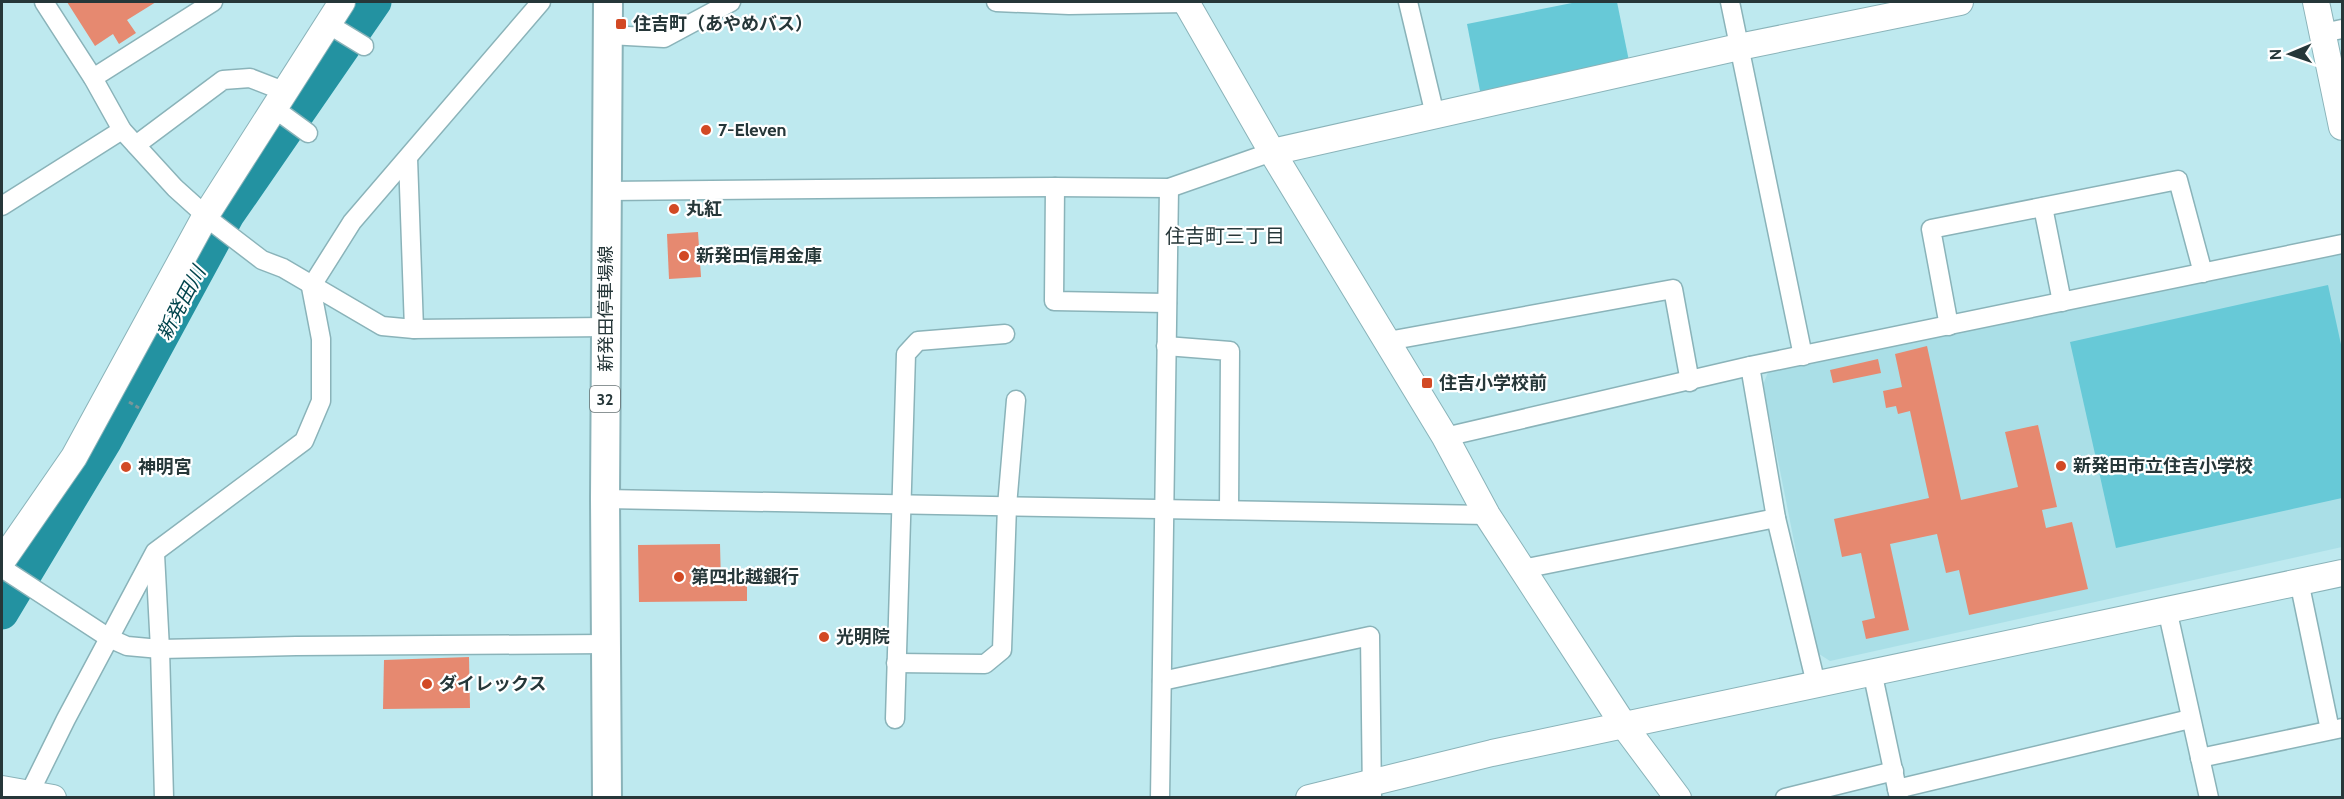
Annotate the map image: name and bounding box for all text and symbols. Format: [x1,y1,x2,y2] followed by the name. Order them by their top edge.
[633,13,813,35] place label: 住吉町（あやめバス）
[614,17,628,31] marker: 住吉町（あやめバス）
[2260,24,2320,84] north arrow
[2266,49,2285,60] text: N
[718,119,786,141] place label: 7-Eleven
[699,123,713,137] marker: 7-Eleven
[686,198,722,220] place label: 丸紅
[667,202,681,216] marker: 丸紅
[1165,224,1285,248] district label: 住吉町三丁目
[696,245,822,267] place label: 新発田信用金庫
[595,246,617,372] street label: 新発田停車場線
[677,249,691,263] marker: 新発田信用金庫
[152,260,211,344] water label: 新発田川
[1439,372,1547,394] place label: 住吉小学校前
[1420,376,1434,390] marker: 住吉小学校前
[590,386,620,412] road number: 32
[2073,455,2253,477] place label: 新発田市立住吉小学校
[138,456,192,478] place label: 神明宮
[2054,459,2068,473] marker: 新発田市立住吉小学校
[119,460,133,474] marker: 神明宮
[691,566,799,588] place label: 第四北越銀行
[672,570,686,584] marker: 第四北越銀行
[836,626,890,648] place label: 光明院
[817,630,831,644] marker: 光明院
[439,673,546,695] place label: ダイレックス
[420,677,434,691] marker: ダイレックス

